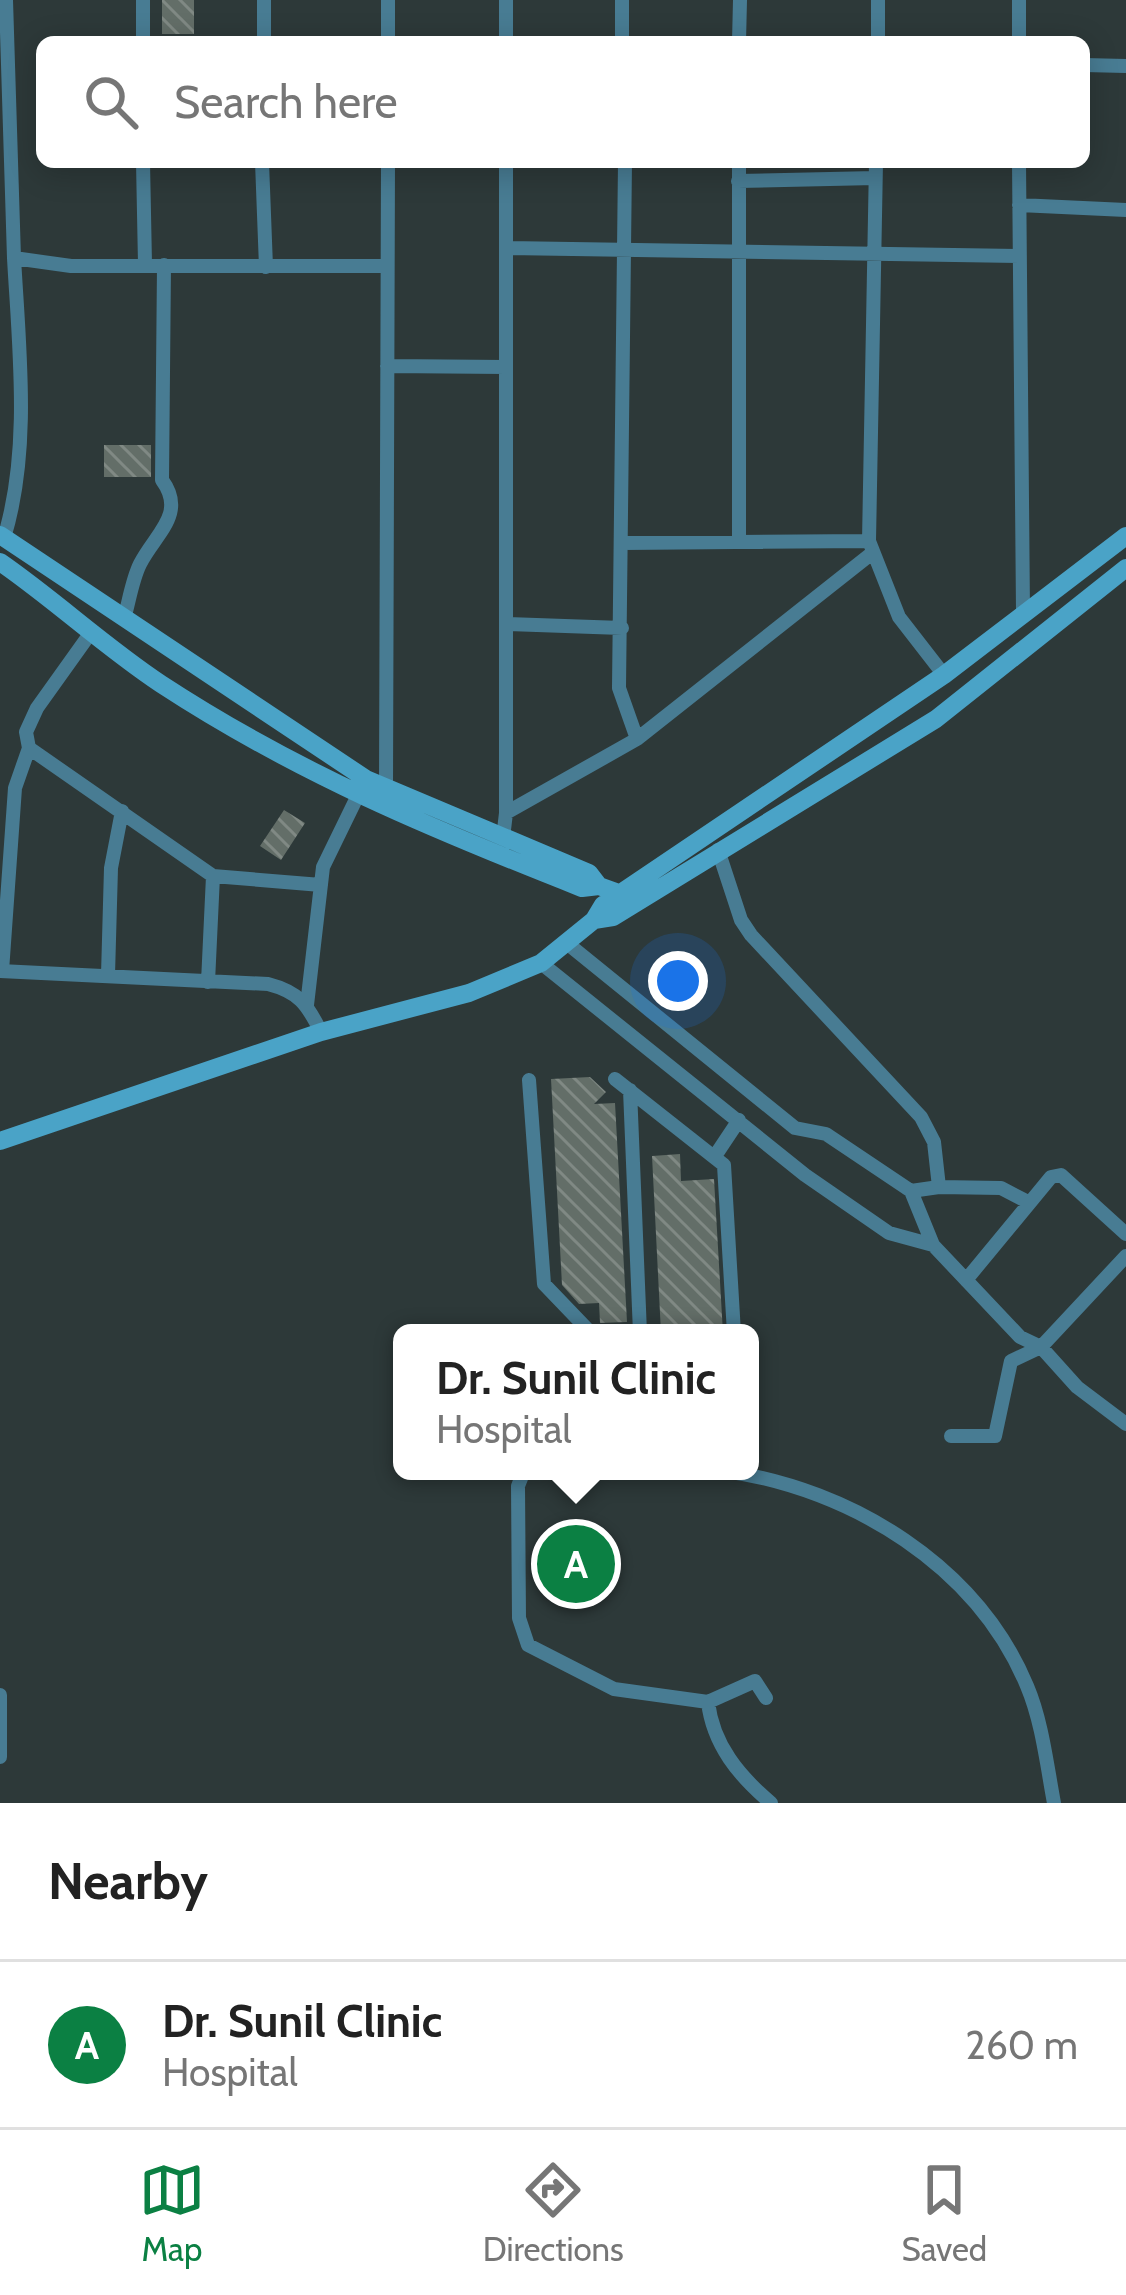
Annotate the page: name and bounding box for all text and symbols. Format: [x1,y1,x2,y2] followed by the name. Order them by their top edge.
[36,36,1090,168] search box
[78,69,144,135] icon: search
[174,75,398,129] text: Search here
[648,951,708,1011] your location
[393,1324,759,1480] popup
[436,1351,716,1405] text: Dr. Sunil Clinic
[436,1405,572,1453] text: Hospital
[537,1519,615,1609] pin: A
[48,1850,208,1912] text: Nearby
[162,1994,442,2048] text: Dr. Sunil Clinic
[75,2021,99,2069] text: A
[965,2021,1078,2069] text: 260 m
[162,2048,298,2096] text: Hospital
[139,2157,205,2269] tab: Map
[483,2157,624,2269] tab: Directions
[901,2157,987,2269] tab: Saved

